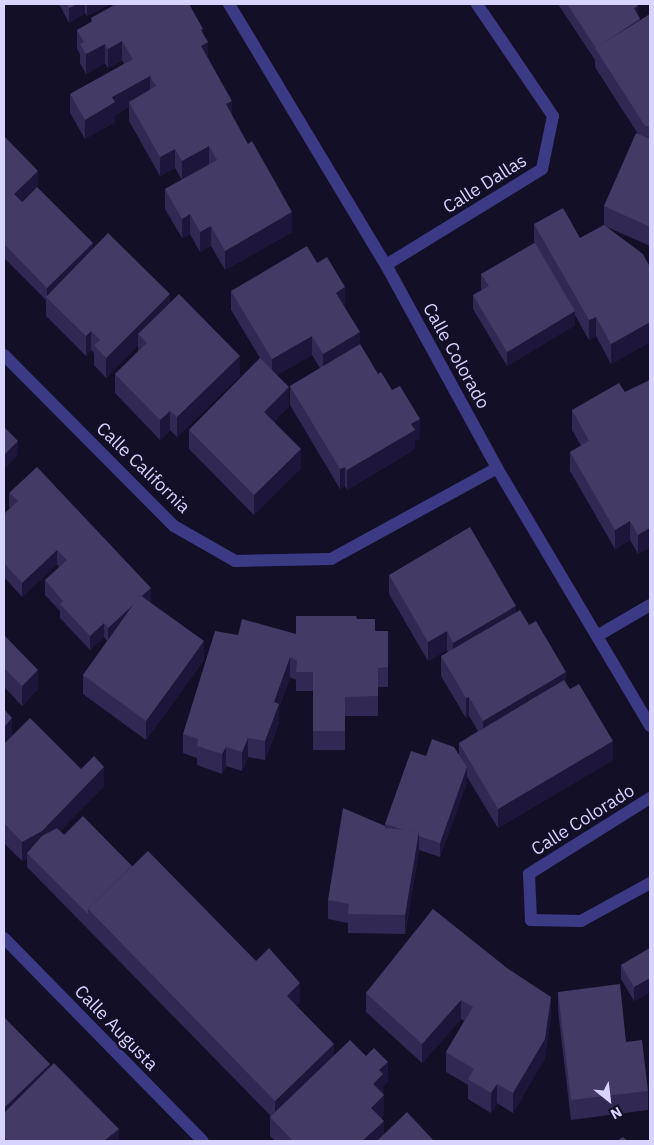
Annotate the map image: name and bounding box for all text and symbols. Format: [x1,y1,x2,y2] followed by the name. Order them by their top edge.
[439,150,531,218] street label: Calle Dallas
[418,299,494,413] street label: Calle Colorado
[92,418,194,518] street label: Calle California
[527,780,639,860] street label: Calle Colorado
[70,981,162,1075] street label: Calle Augusta
[584,1075,634,1125] north arrow
[607,1103,625,1123] text: N

